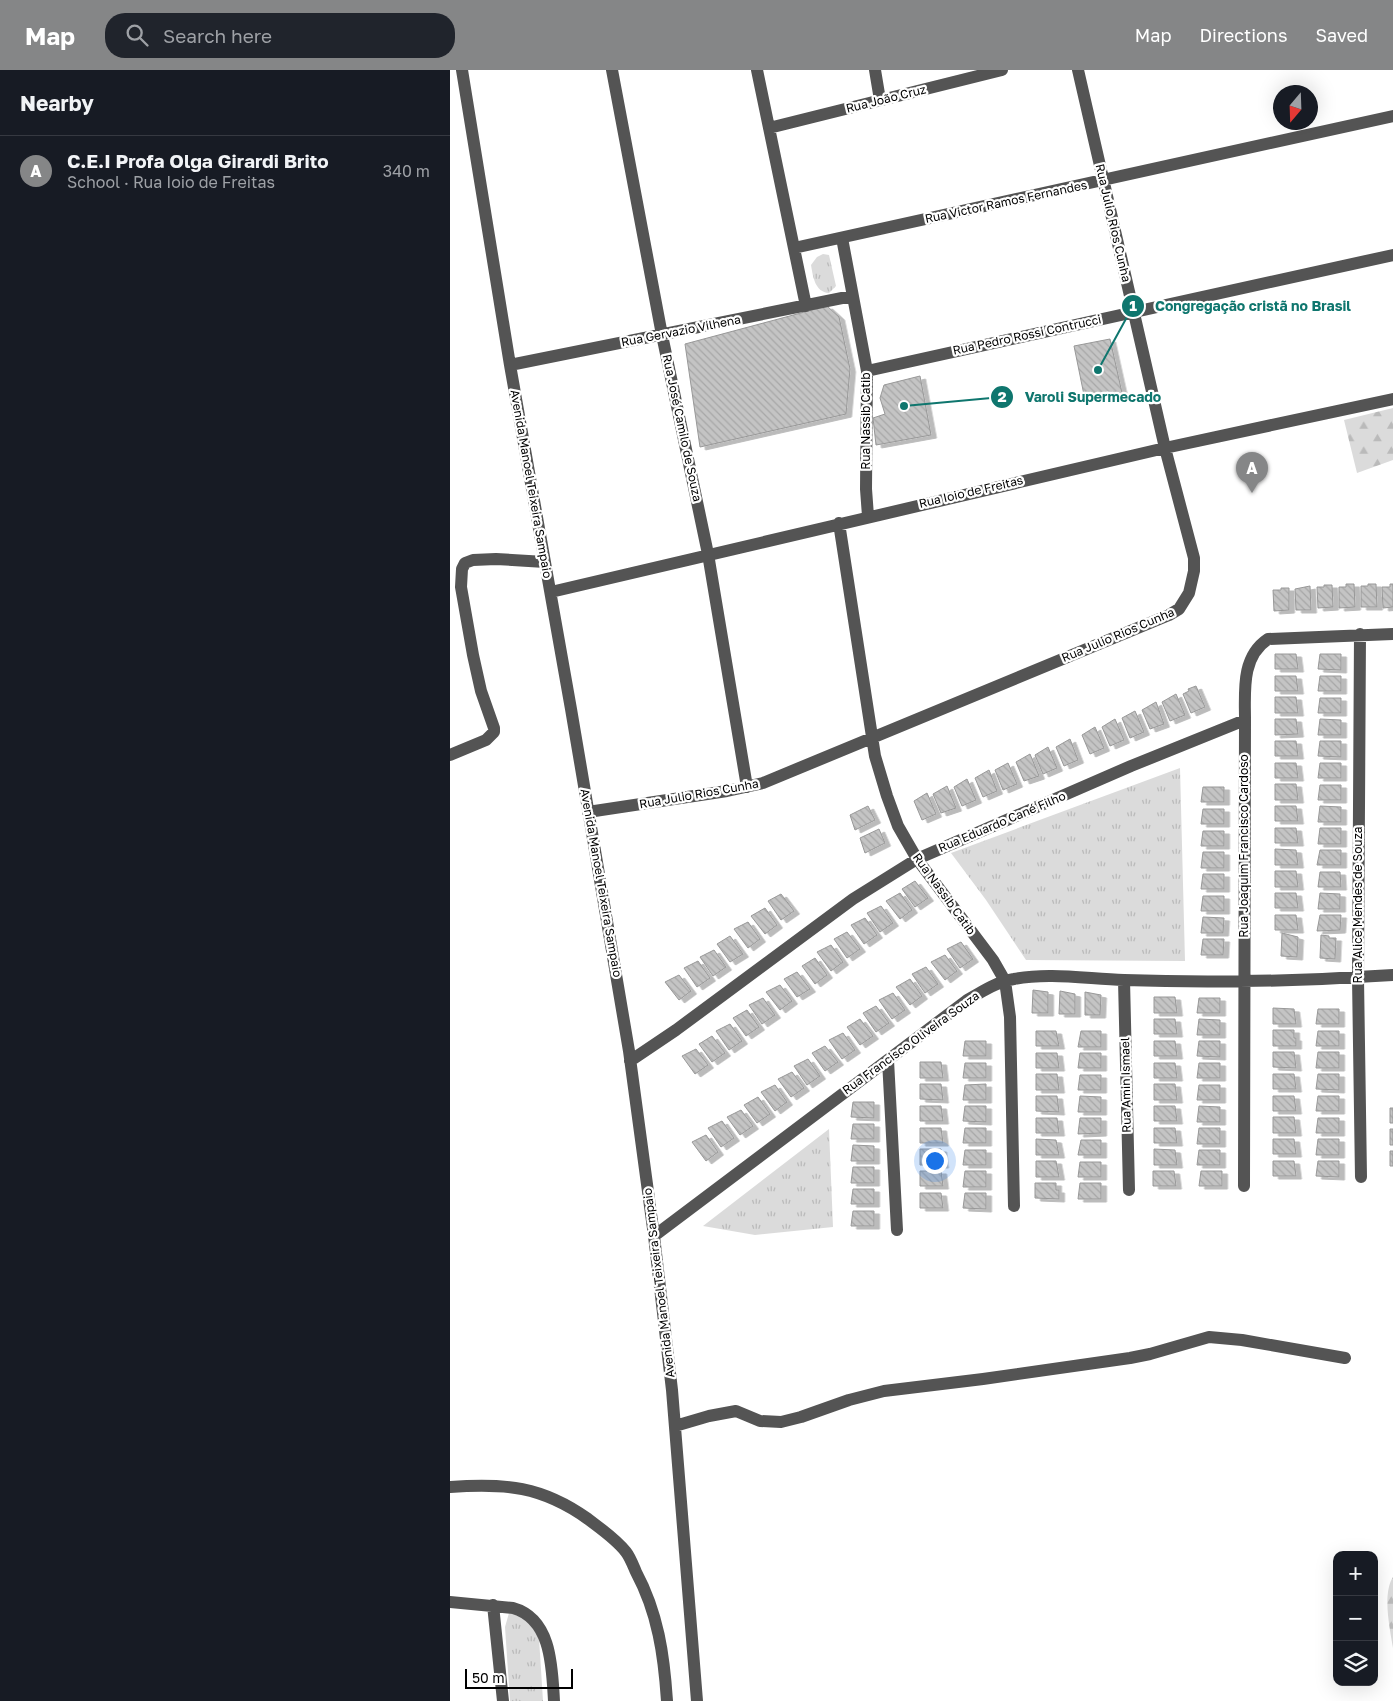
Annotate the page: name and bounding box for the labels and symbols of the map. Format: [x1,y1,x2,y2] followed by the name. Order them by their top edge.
[844,81,927,116] street label: Rua João Cruz
[1273,85,1318,130] north arrow
[1093,162,1134,284] street label: Rua Julio Rios Cunha
[923,177,1088,226] street label: Rua Victor Ramos Fernandes
[1120,291,1361,320] callout: Congregação cristã no Brasil
[1129,296,1137,314] text: 1
[1155,297,1351,314] text: Congregação cristã no Brasil
[951,311,1103,358] street label: Rua Pedro Rossi Contrucci
[620,312,742,349] street label: Rua Gervazio Vilhena
[660,353,705,503] street label: Rua José Camilo de Souza
[858,372,873,470] street label: Rua Nassib Catib
[990,383,1172,412] callout: Varoli Supermecado
[997,387,1007,405] text: 2
[1025,388,1161,405] text: Varoli Supermecado
[508,389,555,579] street label: Avenida Manoel Teixeira Sampaio
[1236,452,1268,493] pin: A
[917,472,1024,511] street label: Rua Ioio de Freitas
[1059,604,1176,665] street label: Rua Julio Rios Cunha
[1236,754,1251,938] street label: Rua Joaquim Francisco Cardoso
[638,776,760,811] street label: Rua Julio Rios Cunha
[578,788,625,978] street label: Avenida Manoel Teixeira Sampaio
[936,788,1068,855] street label: Rua Eduardo Cané Filho
[1350,826,1365,984] street label: Rua Alice Mendes de Souza
[910,850,979,938] street label: Rua Nassib Catib
[839,988,982,1097] street label: Rua Francisco Oliveira Souza
[1117,1037,1134,1133] street label: Rua Amin Ismael
[922,1148,948,1174] your location
[639,1187,678,1379] street label: Avenida Manoel Teixeira Sampaio
[465,1666,572,1689] scale bar

